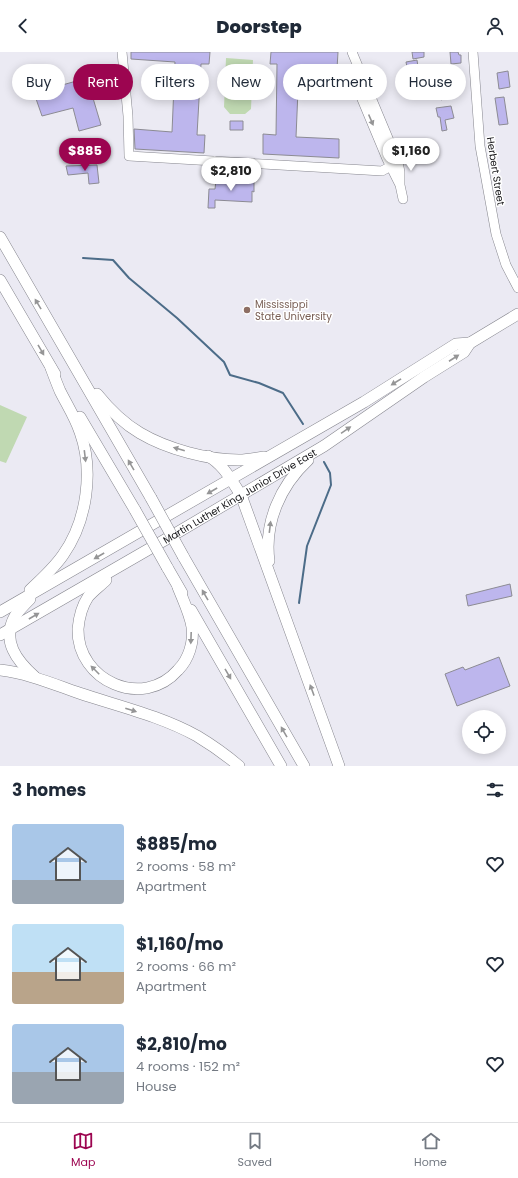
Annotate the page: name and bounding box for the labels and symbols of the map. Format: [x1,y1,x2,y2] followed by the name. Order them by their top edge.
[368,114,374,125] one-way arrow
[483,136,508,207] street label: Herbert Street
[61,138,109,172] pin: $885
[378,138,444,172] pin: $1,160
[198,158,264,192] pin: $2,810
[255,297,332,324] place label: Mississippi State University
[35,298,42,310] one-way arrow
[242,305,252,315] marker: Mississippi State University
[37,344,44,356] one-way arrow
[449,354,459,362] one-way arrow
[390,378,402,385] one-way arrow
[341,426,351,434] one-way arrow
[160,445,320,547] street label: Martin Luther King, Junior Drive East
[173,446,185,452] one-way arrow
[82,450,89,462] one-way arrow
[128,459,135,471] one-way arrow
[206,487,218,494] one-way arrow
[267,521,273,533] one-way arrow
[94,552,105,559] one-way arrow
[202,589,209,601] one-way arrow
[28,613,40,620] one-way arrow
[188,632,195,644] one-way arrow
[90,666,100,675] one-way arrow
[225,668,232,680] one-way arrow
[308,683,314,695] one-way arrow
[125,707,137,713] one-way arrow
[281,726,288,738] one-way arrow

